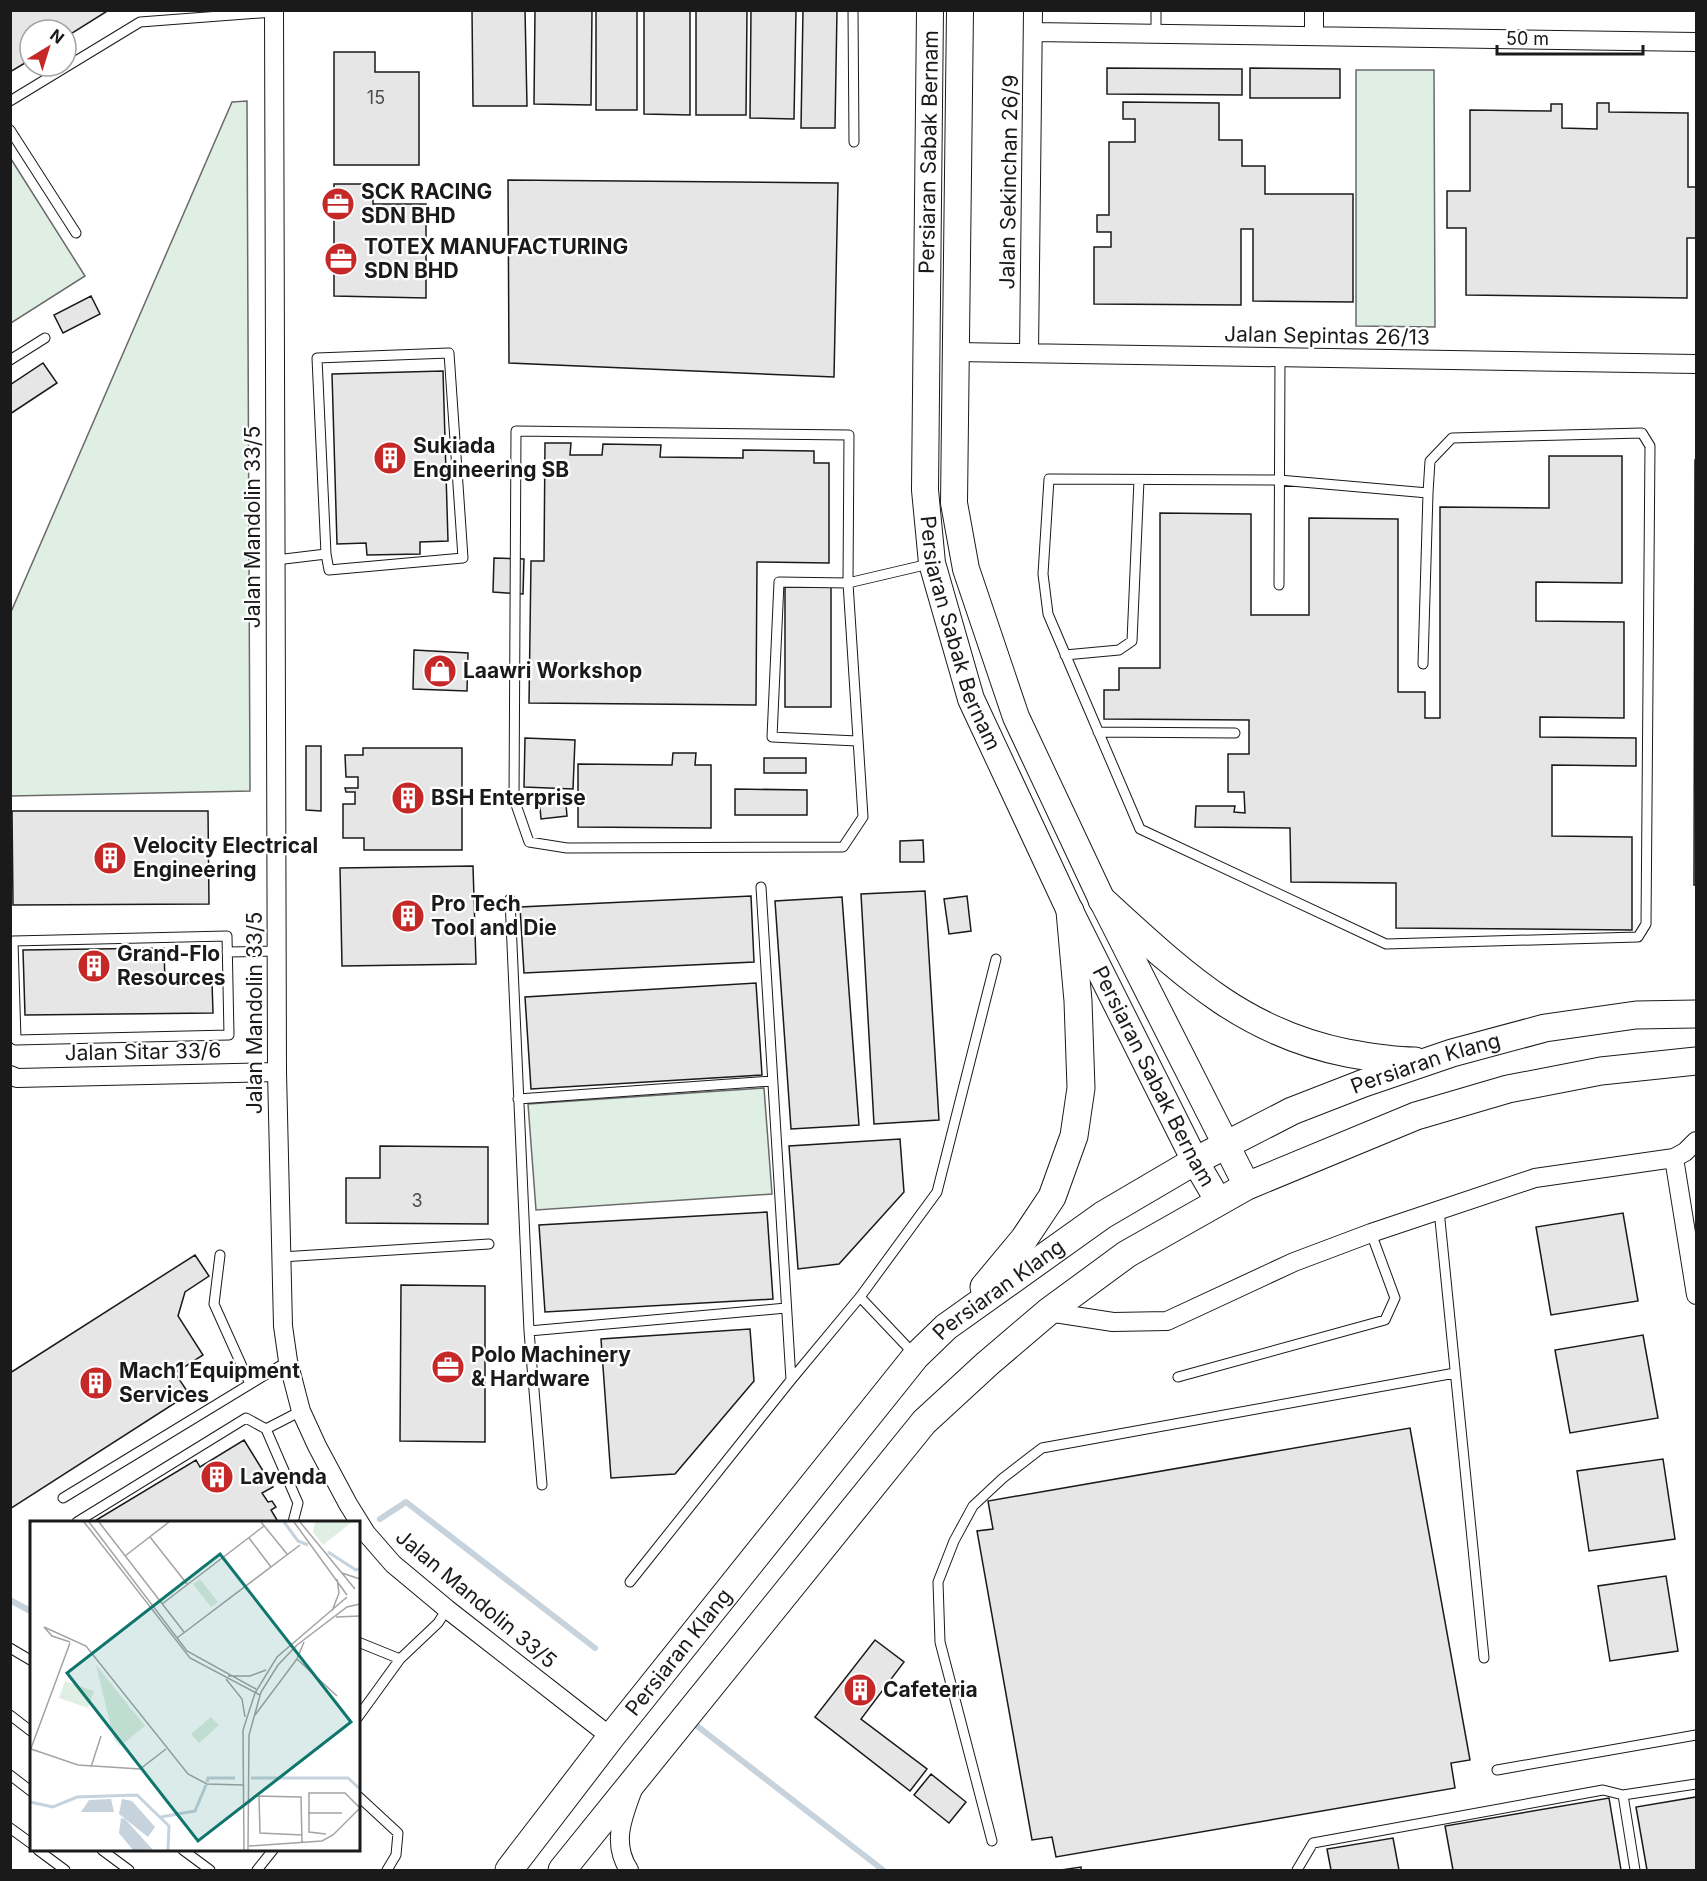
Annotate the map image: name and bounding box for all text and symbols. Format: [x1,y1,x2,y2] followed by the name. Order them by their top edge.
[18,18,78,78] north arrow
[1497,18,1642,56] scale bar
[46,25,68,48] text: N
[1506,28,1549,49] text: 50 m
[914,30,943,274] street label: Persiaran Sabak Bernam
[994,74,1023,290] street label: Jalan Sekinchan 26/9
[367,87,385,108] house number: 15
[361,179,492,228] place label: SCK RACING SDN BHD
[320,186,356,222] office icon: SCK RACING SDN BHD
[364,234,628,283] place label: TOTEX MANUFACTURING SDN BHD
[323,241,359,277] office icon: TOTEX MANUFACTURING SDN BHD
[1224,321,1430,350] street label: Jalan Sepintas 26/13
[240,426,265,628] street label: Jalan Mandolin 33/5
[413,433,569,482] place label: Sukiada Engineering SB
[372,440,408,476] building icon: Sukiada Engineering SB
[916,515,1006,754] street label: Persiaran Sabak Bernam
[422,653,458,689] shop icon: Laawri Workshop
[463,658,642,683] place label: Laawri Workshop
[390,780,426,816] building icon: BSH Enterprise
[431,785,586,810] place label: BSH Enterprise
[133,833,318,882] place label: Velocity Electrical Engineering
[92,840,128,876] building icon: Velocity Electrical Engineering
[431,891,557,940] place label: Pro Tech Tool and Die
[390,898,426,934] building icon: Pro Tech Tool and Die
[242,912,267,1114] street label: Jalan Mandolin 33/5
[117,941,225,990] place label: Grand-Flo Resources
[76,948,112,984] building icon: Grand-Flo Resources
[1088,962,1220,1191] street label: Persiaran Sabak Bernam
[1347,1028,1503,1099] street label: Persiaran Klang
[64,1038,222,1065] street label: Jalan Sitar 33/6
[411,1190,423,1211] house number: 3
[927,1234,1069,1345] street label: Persiaran Klang
[471,1342,631,1391] place label: Polo Machinery & Hardware
[430,1349,466,1385] office icon: Polo Machinery & Hardware
[119,1358,300,1407] place label: Mach1 Equipment Services
[78,1365,114,1401] building icon: Mach1 Equipment Services
[199,1459,235,1495] building icon: Lavenda
[240,1464,327,1489] place label: Lavenda
[30,1521,360,1851] inset map
[391,1524,562,1673] street label: Jalan Mandolin 33/5
[620,1583,737,1721] street label: Persiaran Klang
[842,1672,878,1708] building icon: Cafeteria
[883,1677,978,1702] place label: Cafeteria

